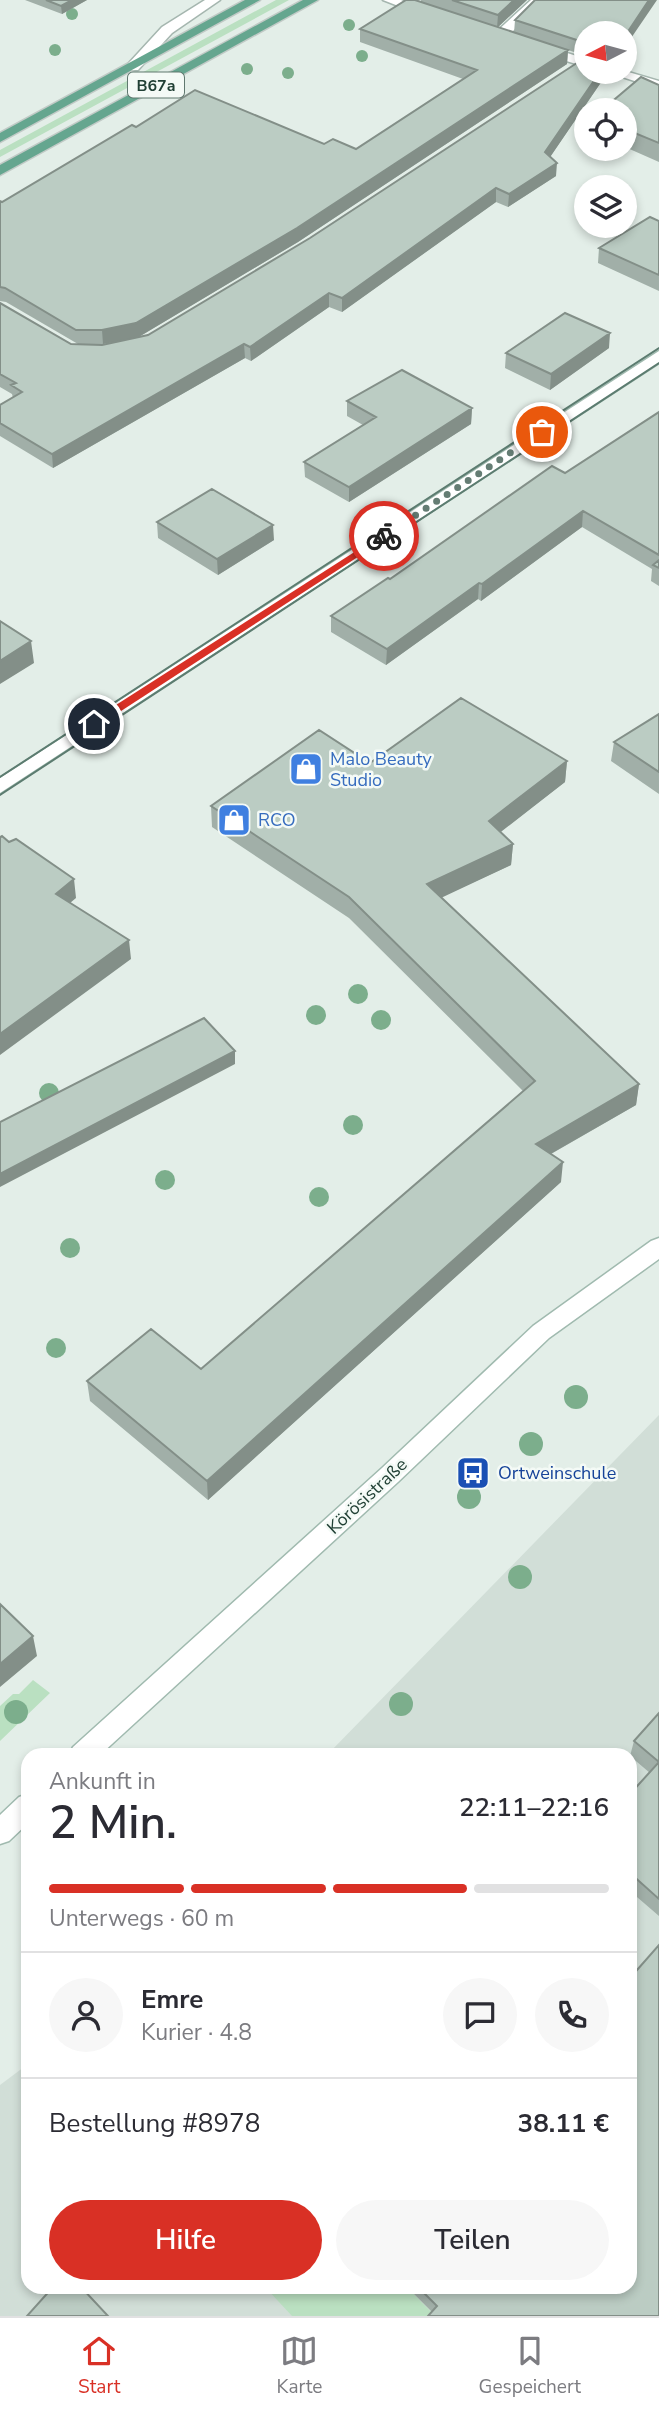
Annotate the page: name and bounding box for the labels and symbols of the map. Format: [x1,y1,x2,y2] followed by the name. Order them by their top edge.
[574,21,637,84] north arrow
[128,72,184,97] road number: B67a
[512,402,572,462] pin
[349,501,419,571] courier
[64,694,124,754] pin
[330,747,433,792] place label: Malo Beauty Studio
[287,750,325,788] shop icon: Malo Beauty Studio
[215,801,253,839] shop icon: RCO
[258,808,296,832] place label: RCO
[322,1453,412,1539] street label: Körösistraße
[454,1454,492,1492] bus stop icon: Ortweinschule
[498,1461,616,1485] place label: Ortweinschule

